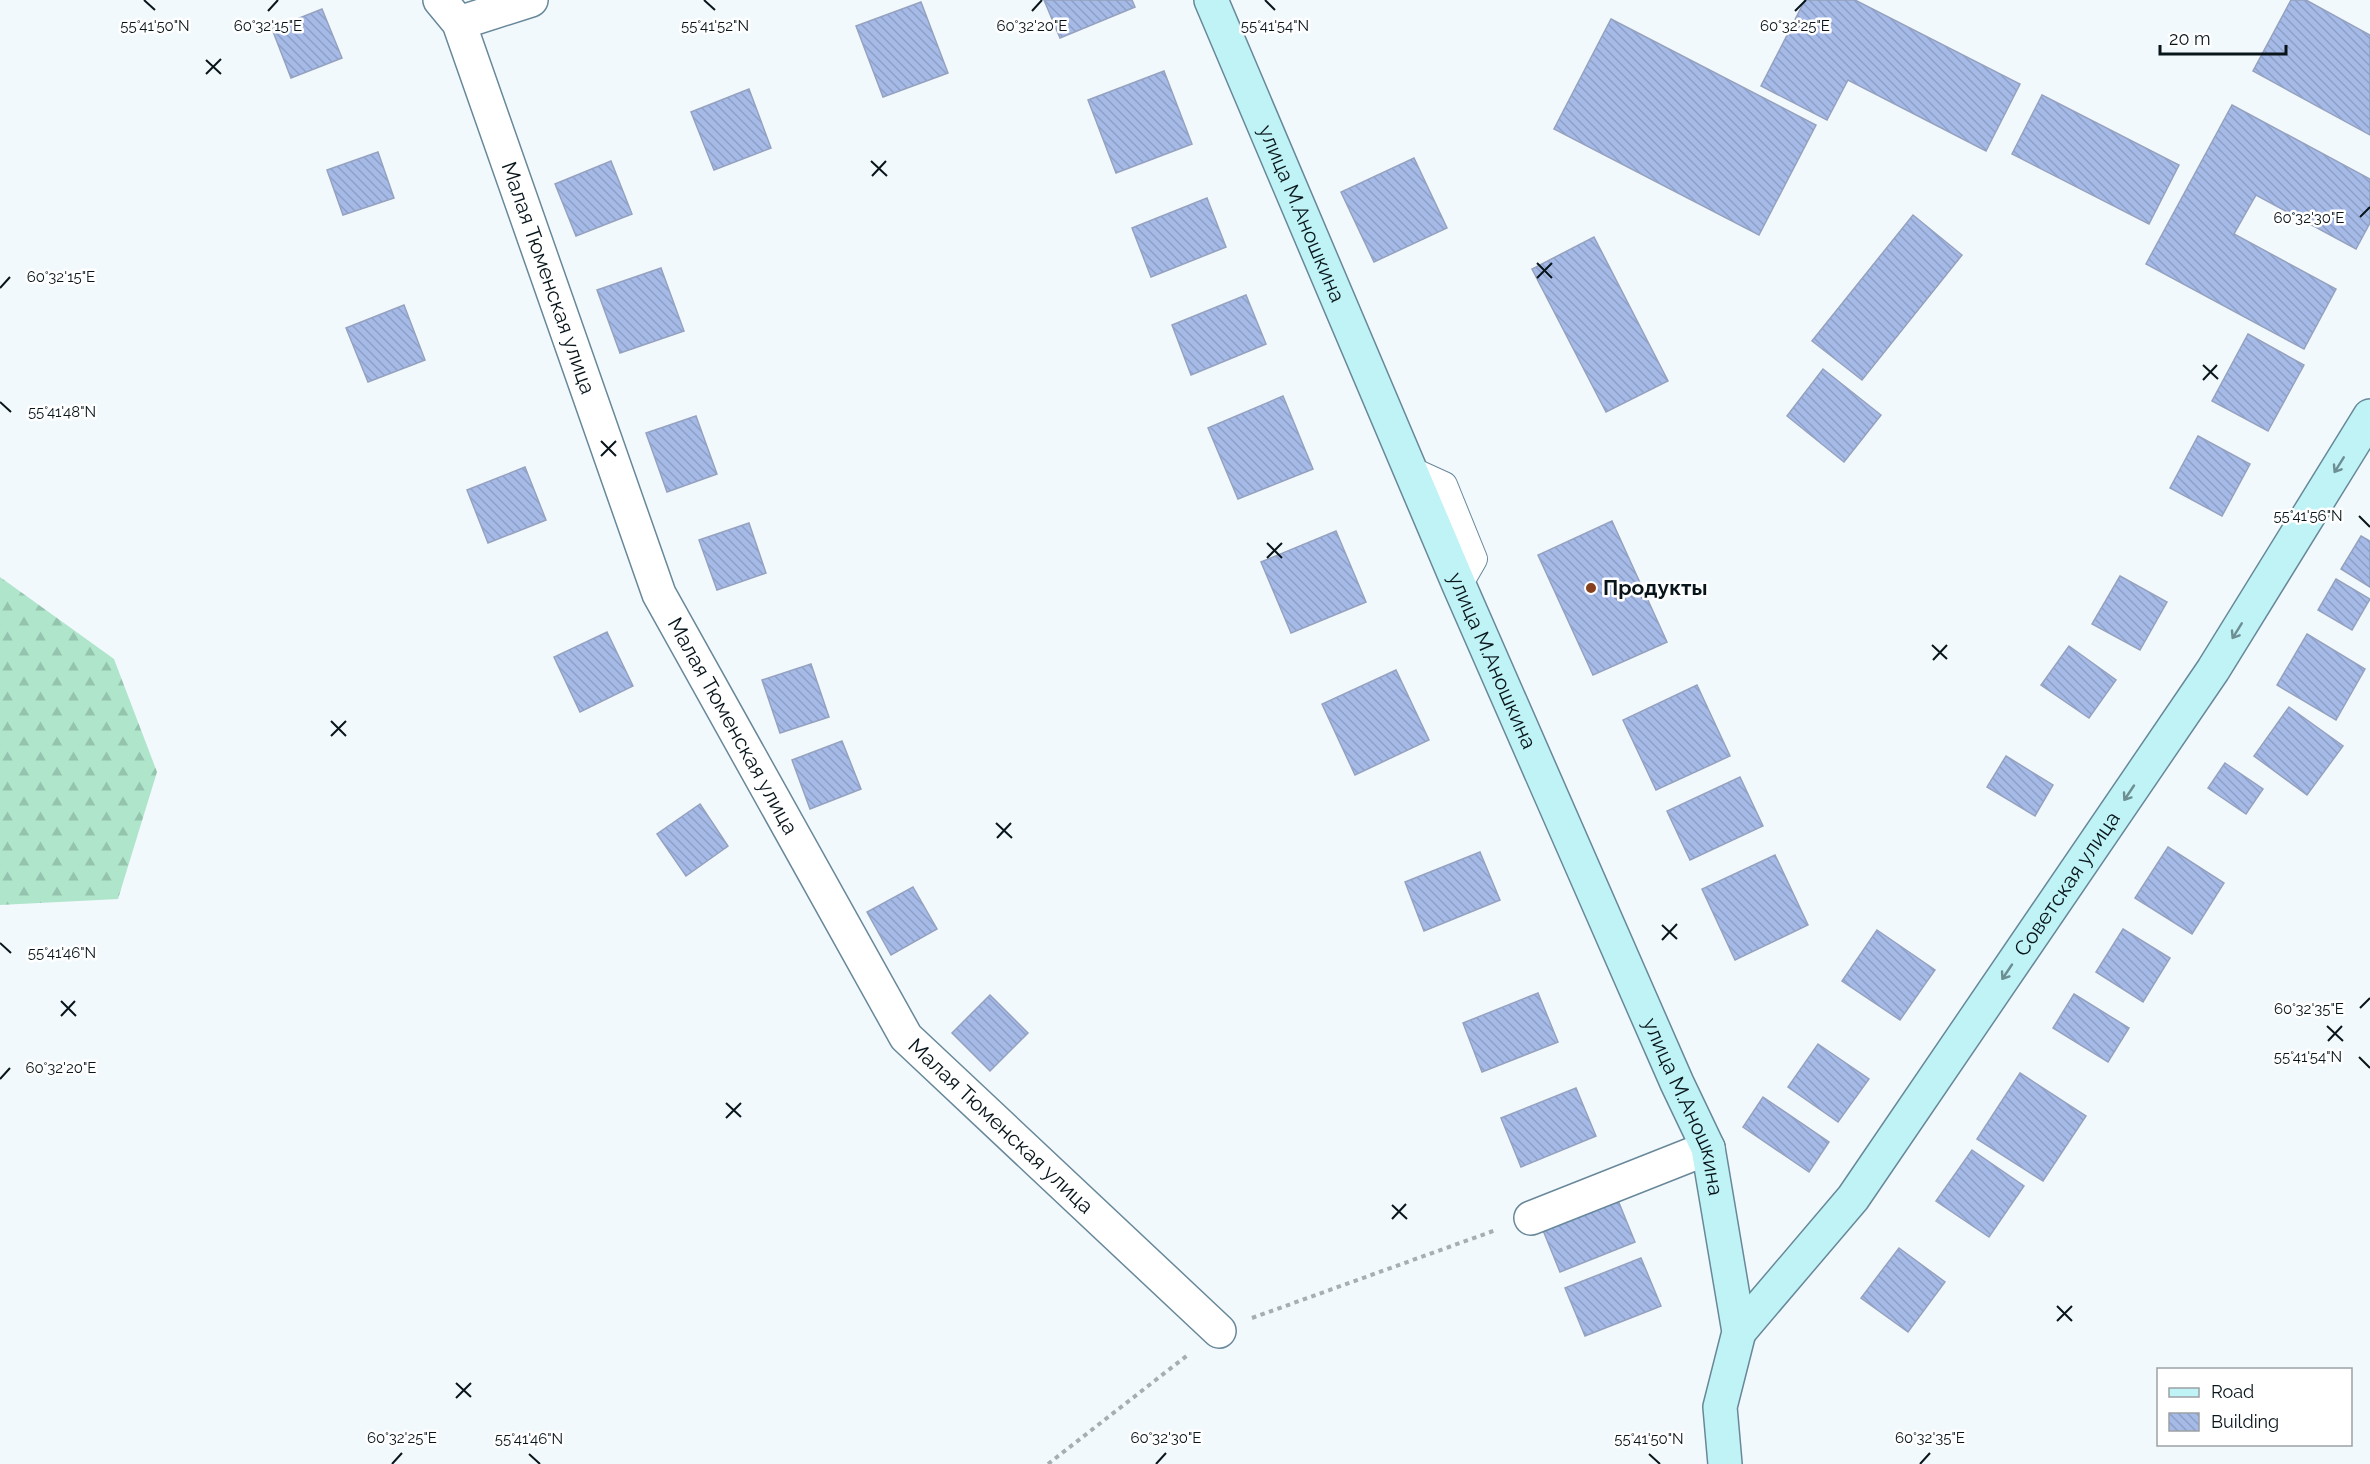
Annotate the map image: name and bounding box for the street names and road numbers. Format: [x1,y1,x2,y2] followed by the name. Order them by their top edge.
[1253,121,1351,306] street label: улица М.Аношкина
[497,158,601,397] street label: Малая Тюменская улица
[1443,568,1542,753] street label: улица М.Аношкина
[663,613,803,839] street label: Малая Тюменская улица
[2009,807,2125,961] street label: Советская улица
[1638,1014,1729,1197] street label: улица М.Аношкина
[903,1033,1099,1218] street label: Малая Тюменская улица

